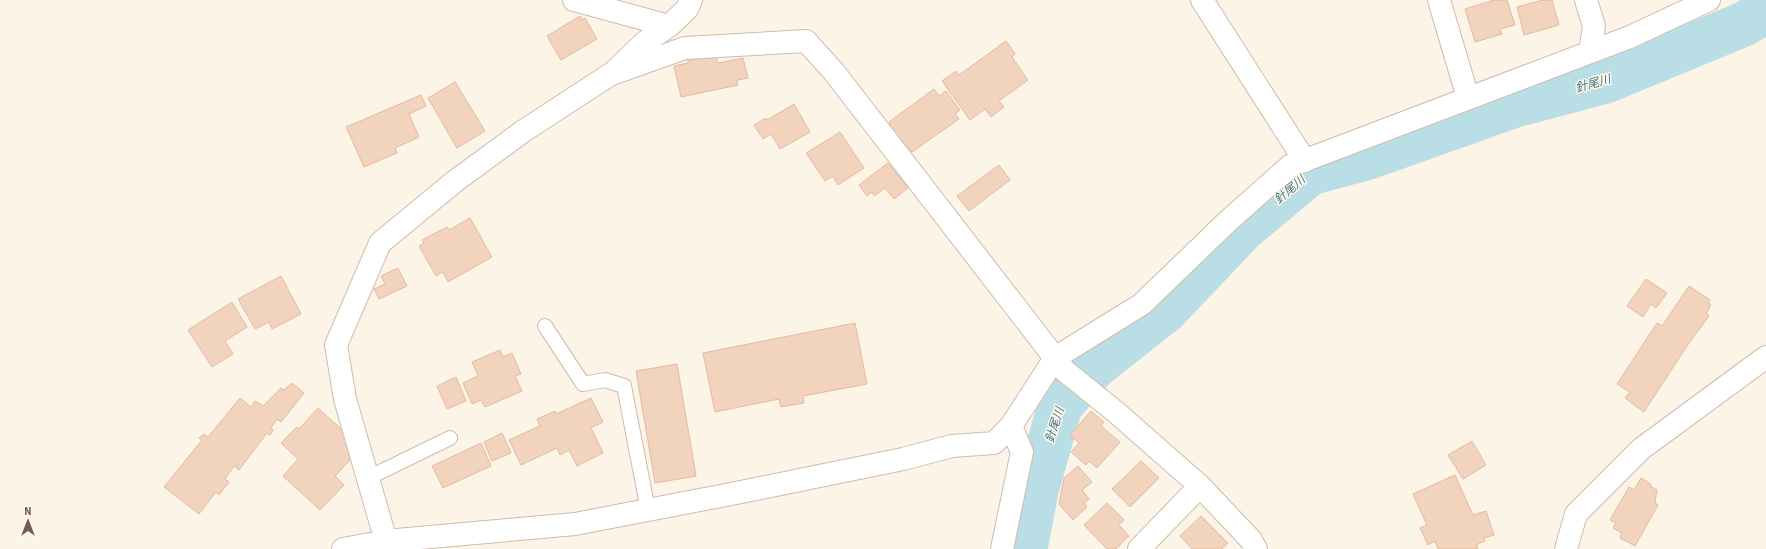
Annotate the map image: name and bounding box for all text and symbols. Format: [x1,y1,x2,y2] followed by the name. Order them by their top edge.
[1573,70,1615,97] water label: 針尾川
[1271,171,1311,208] water label: 針尾川
[1041,403,1069,445] water label: 針尾川
[8,501,48,541] north arrow
[24,504,32,519] text: N

